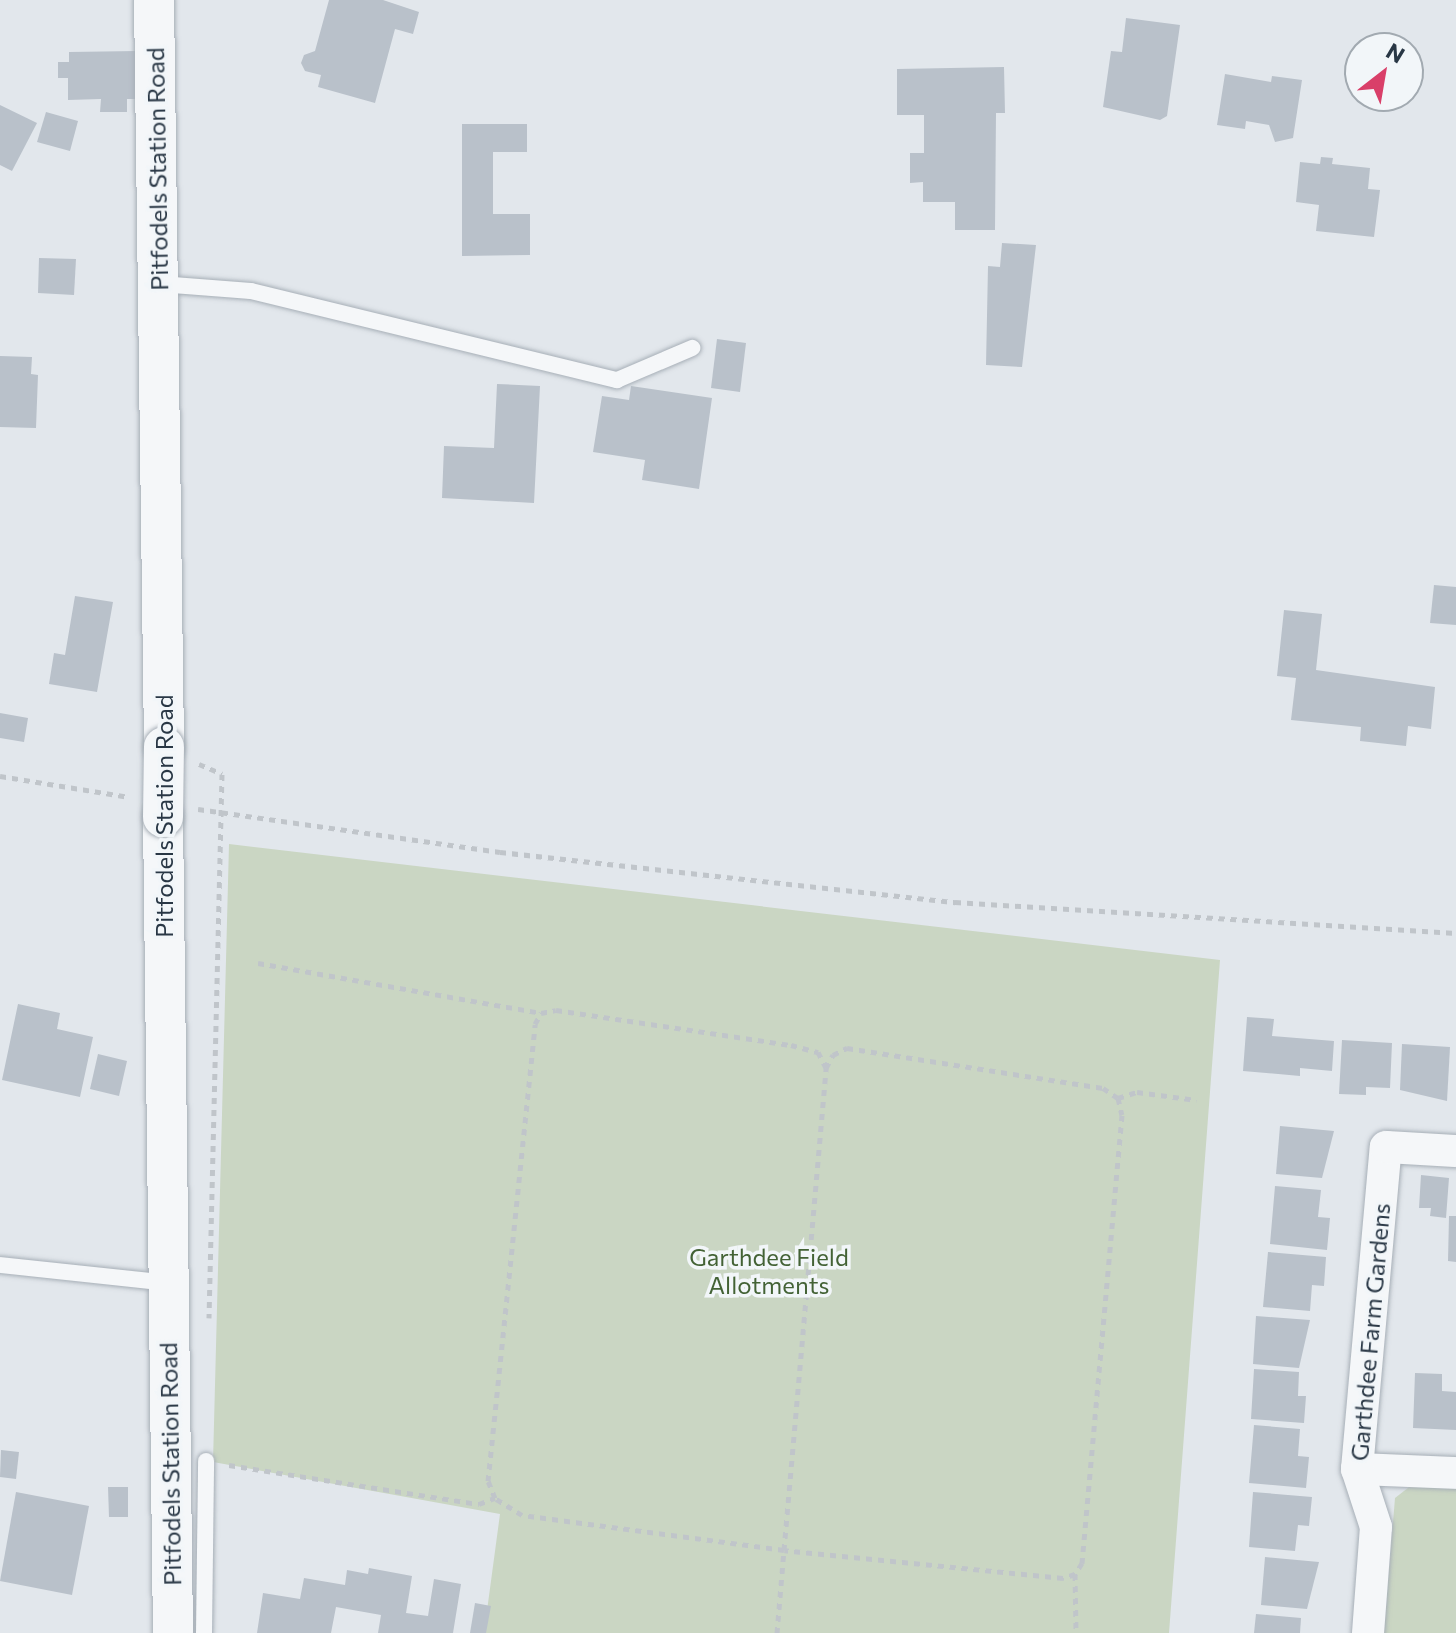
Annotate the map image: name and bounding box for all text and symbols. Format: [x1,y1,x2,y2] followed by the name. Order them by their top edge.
[1344,32,1424,112] north arrow
[1382,37,1410,69] text: N
[140,47,174,291] street label: Pitfodels Station Road
[150,694,178,938] street label: Pitfodels Station Road
[1344,1202,1396,1462] street label: Garthdee Farm Gardens
[689,1243,849,1299] park label: Garthdee Field Allotments
[153,1342,187,1586] street label: Pitfodels Station Road

